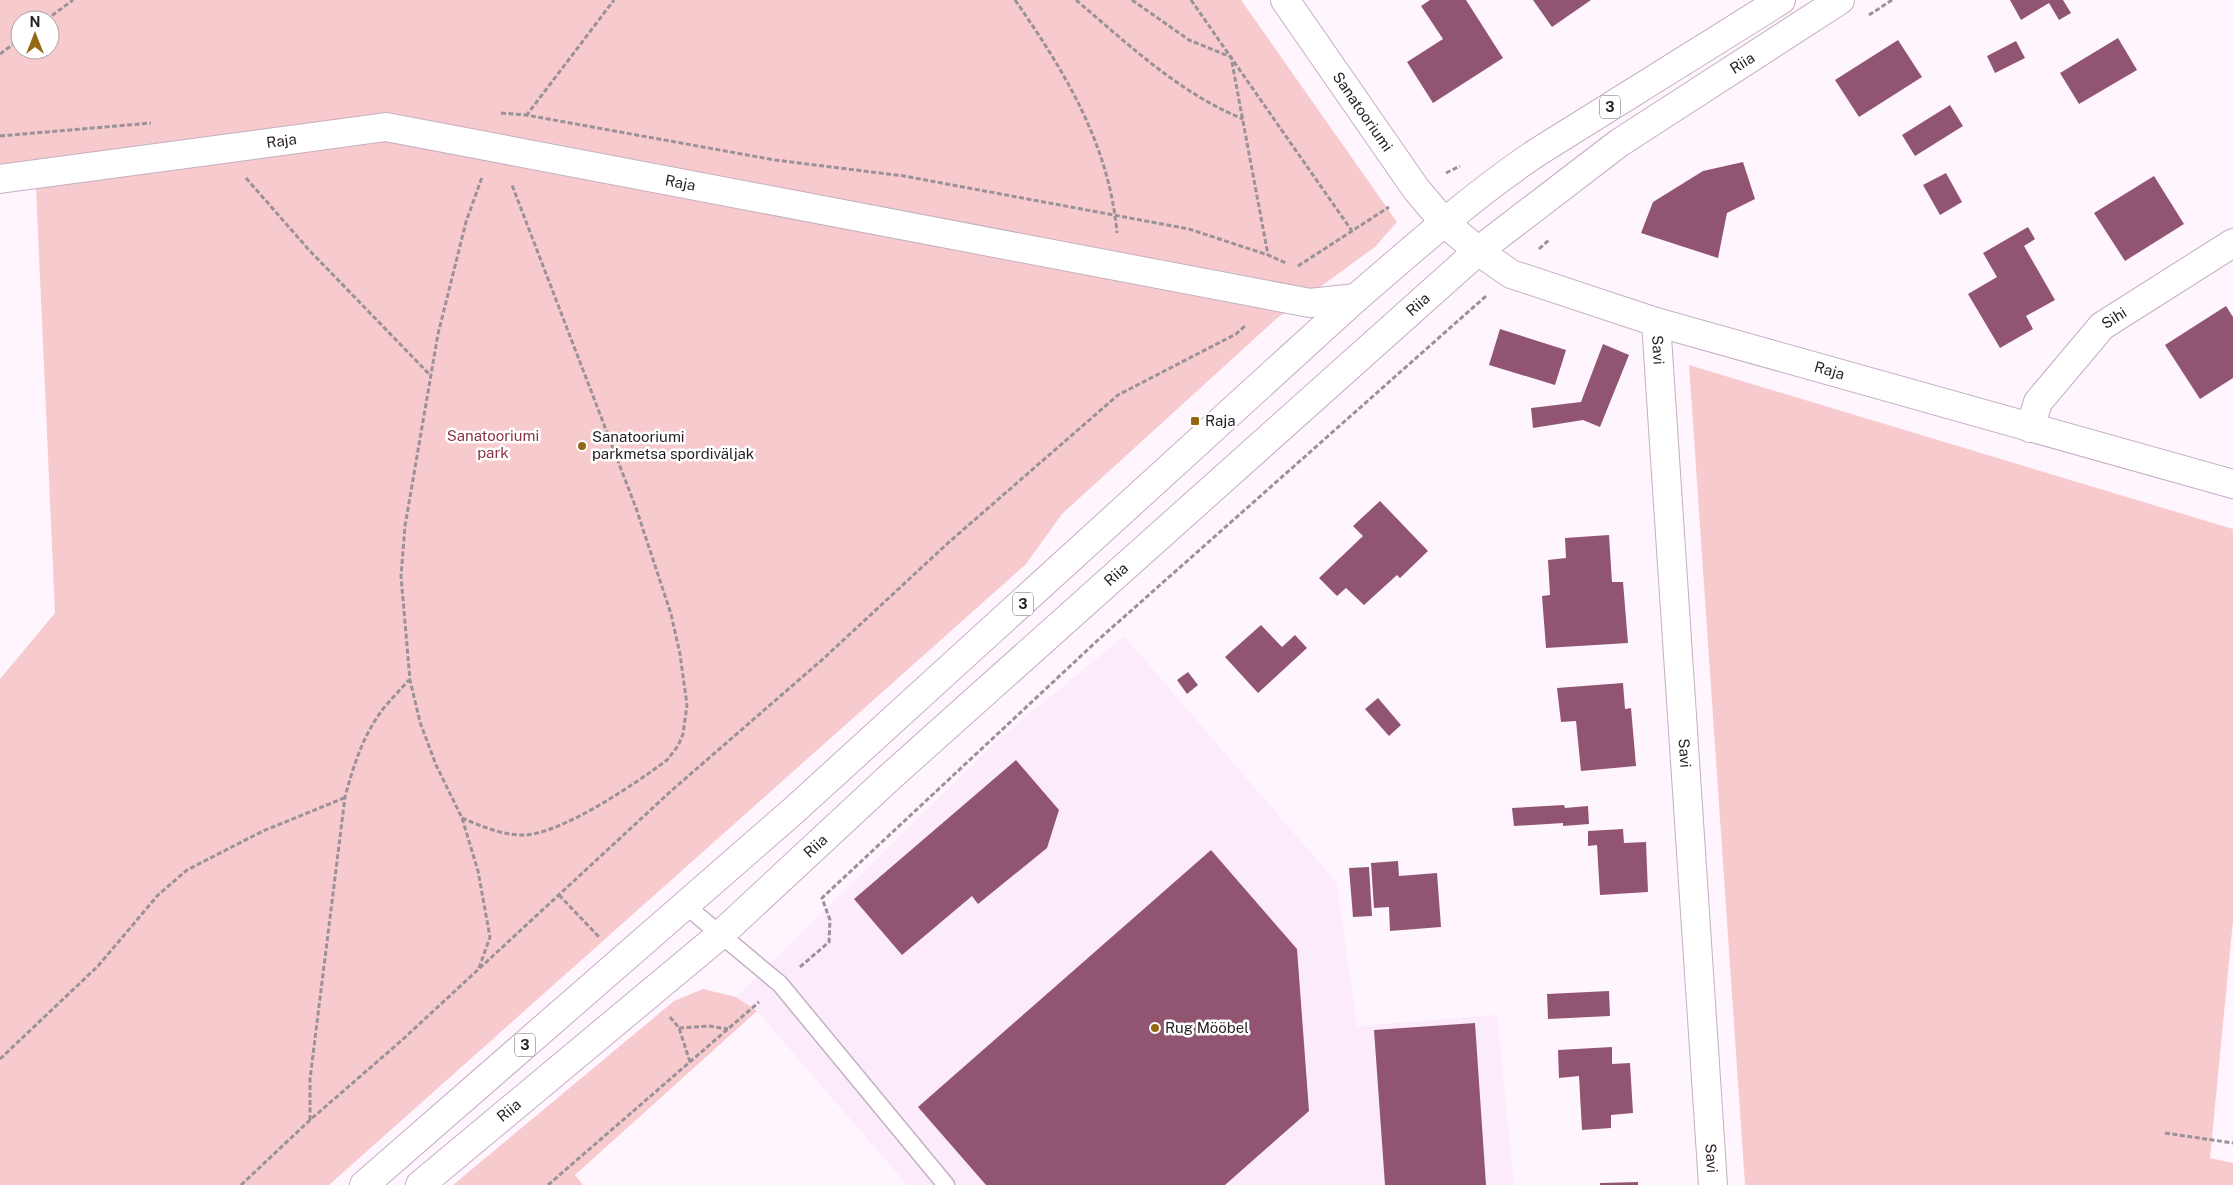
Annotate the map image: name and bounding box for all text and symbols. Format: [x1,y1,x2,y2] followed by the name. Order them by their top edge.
[10,10,60,60] north arrow
[30,14,40,30] text: N
[1727,49,1758,77] street label: Riia
[1330,69,1396,154] street label: Sanatooriumi
[1600,95,1620,118] road number: 3
[265,130,298,151] street label: Raja
[664,171,697,194] street label: Raja
[1402,289,1433,319] street label: Riia
[2098,304,2130,332] street label: Sihi
[1649,335,1668,365] street label: Savi
[1813,358,1847,383] street label: Raja
[1205,412,1236,429] place label: Raja
[1189,415,1201,427] marker: Raja
[447,427,539,461] park label: Sanatooriumi park
[592,428,754,462] place label: Sanatooriumi parkmetsa spordiväljak
[576,440,588,452] marker: Sanatooriumi parkmetsa spordiväljak
[1100,559,1131,589] street label: Riia
[1013,592,1033,616] road number: 3
[1676,738,1694,768] street label: Savi
[800,831,831,861] street label: Riia
[1165,1019,1249,1036] place label: Rug Mööbel
[1149,1022,1161,1034] marker: Rug Mööbel
[515,1034,535,1056] road number: 3
[493,1096,524,1125] street label: Riia
[1702,1143,1721,1173] street label: Savi

